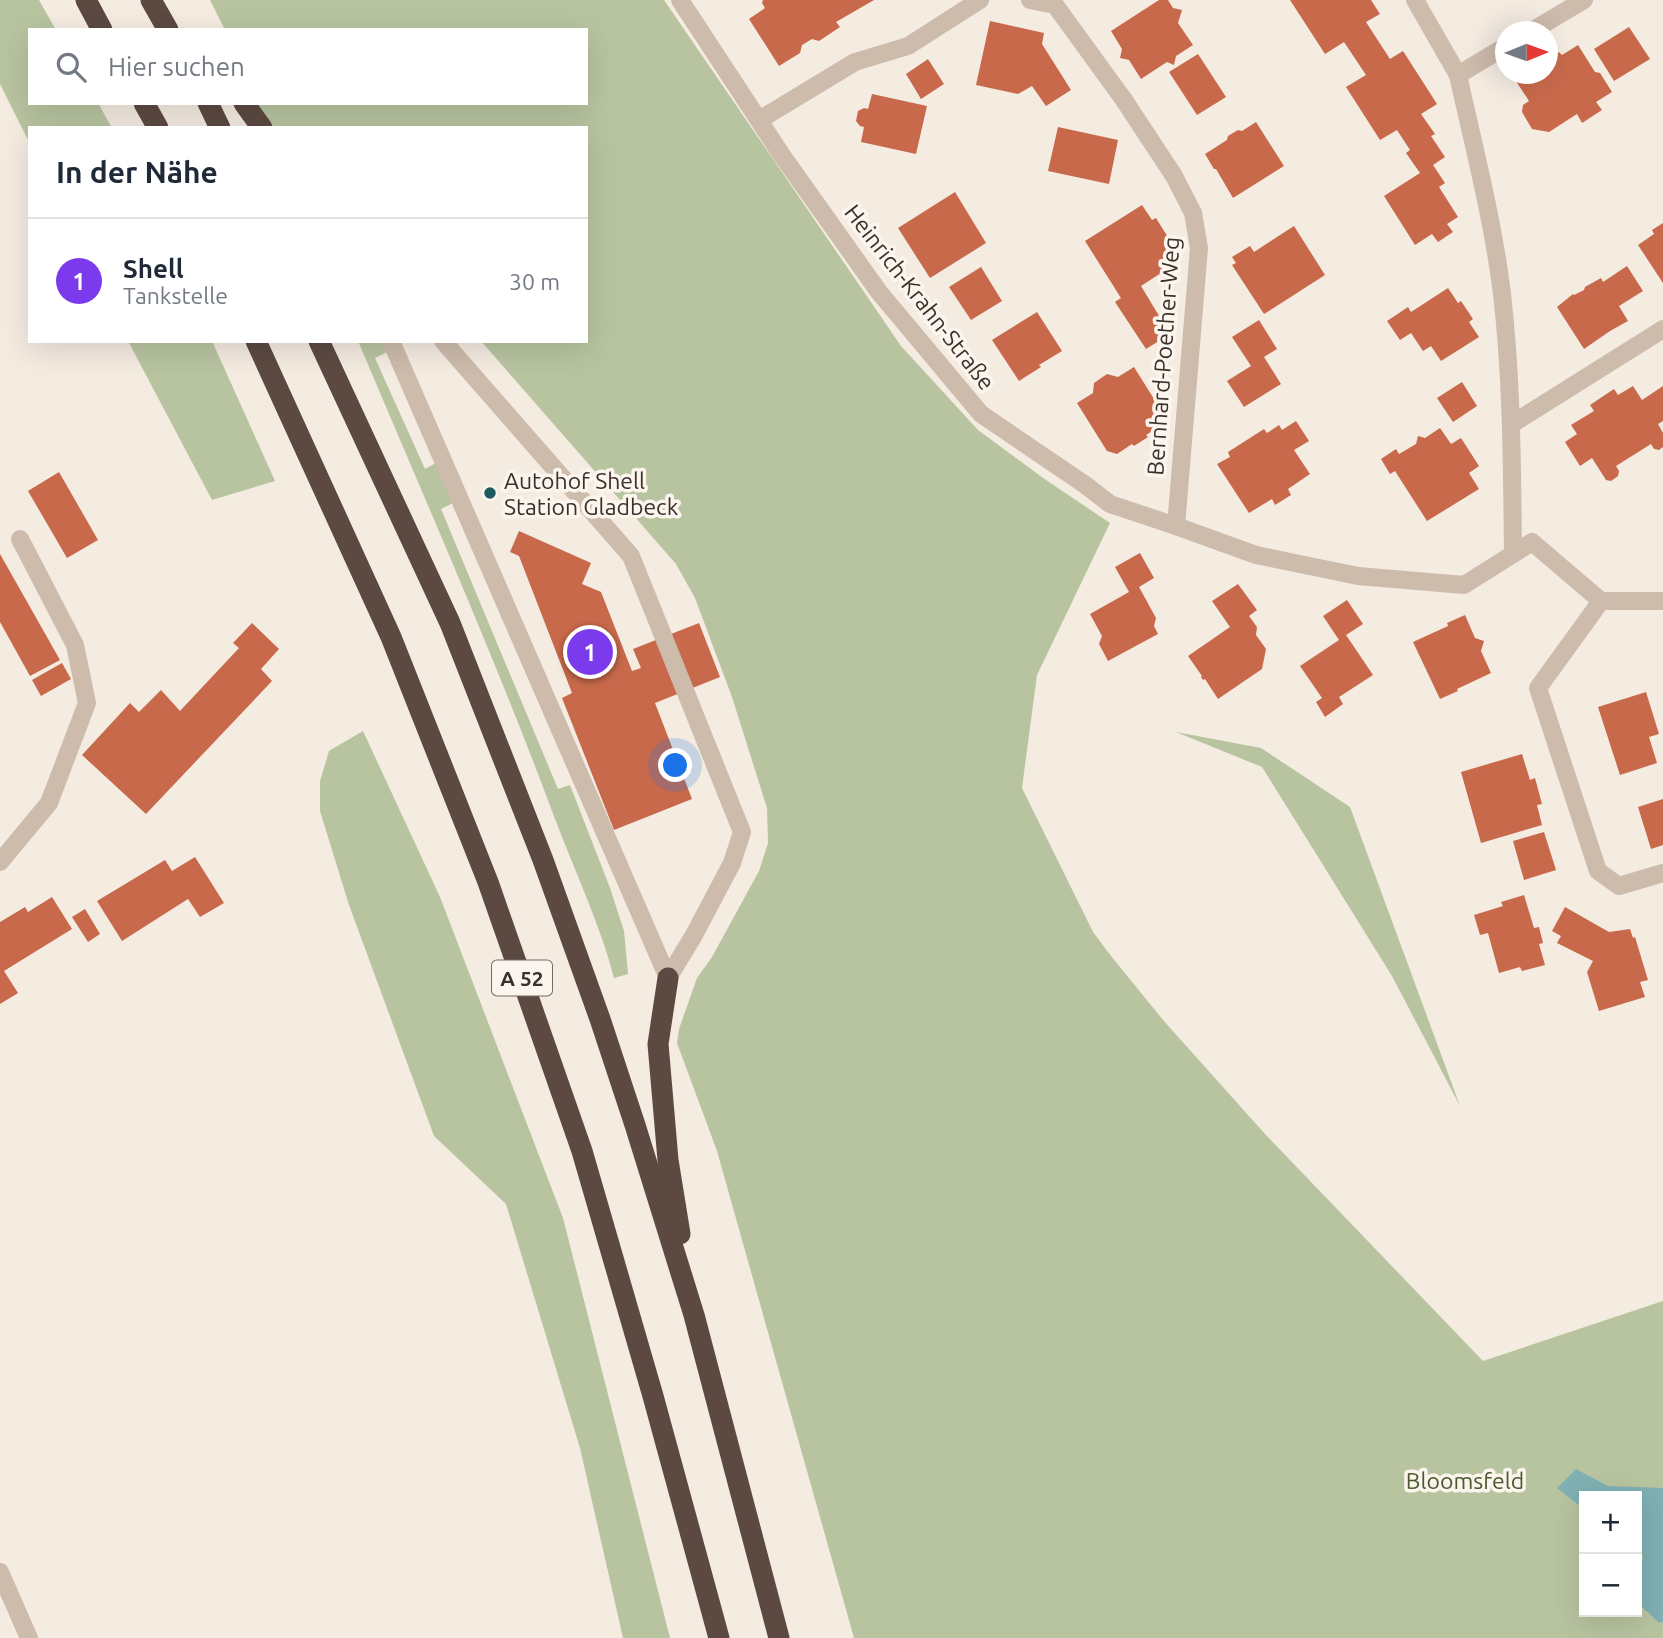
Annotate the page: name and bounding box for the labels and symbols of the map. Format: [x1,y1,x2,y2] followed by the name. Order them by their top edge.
[1495,21,1558,84] north arrow
[840,200,1000,394] street label: Heinrich-Krahn-Straße
[1142,236,1184,476] street label: Bernhard-Poether-Weg
[504,468,679,519] place label: Autohof Shell Station Gladbeck
[482,485,498,501] marker: Autohof Shell Station Gladbeck
[567,626,613,678] pin: 1
[658,748,692,782] your location
[492,960,552,996] road number: A 52
[1406,1468,1524,1493] park label: Bloomsfeld

